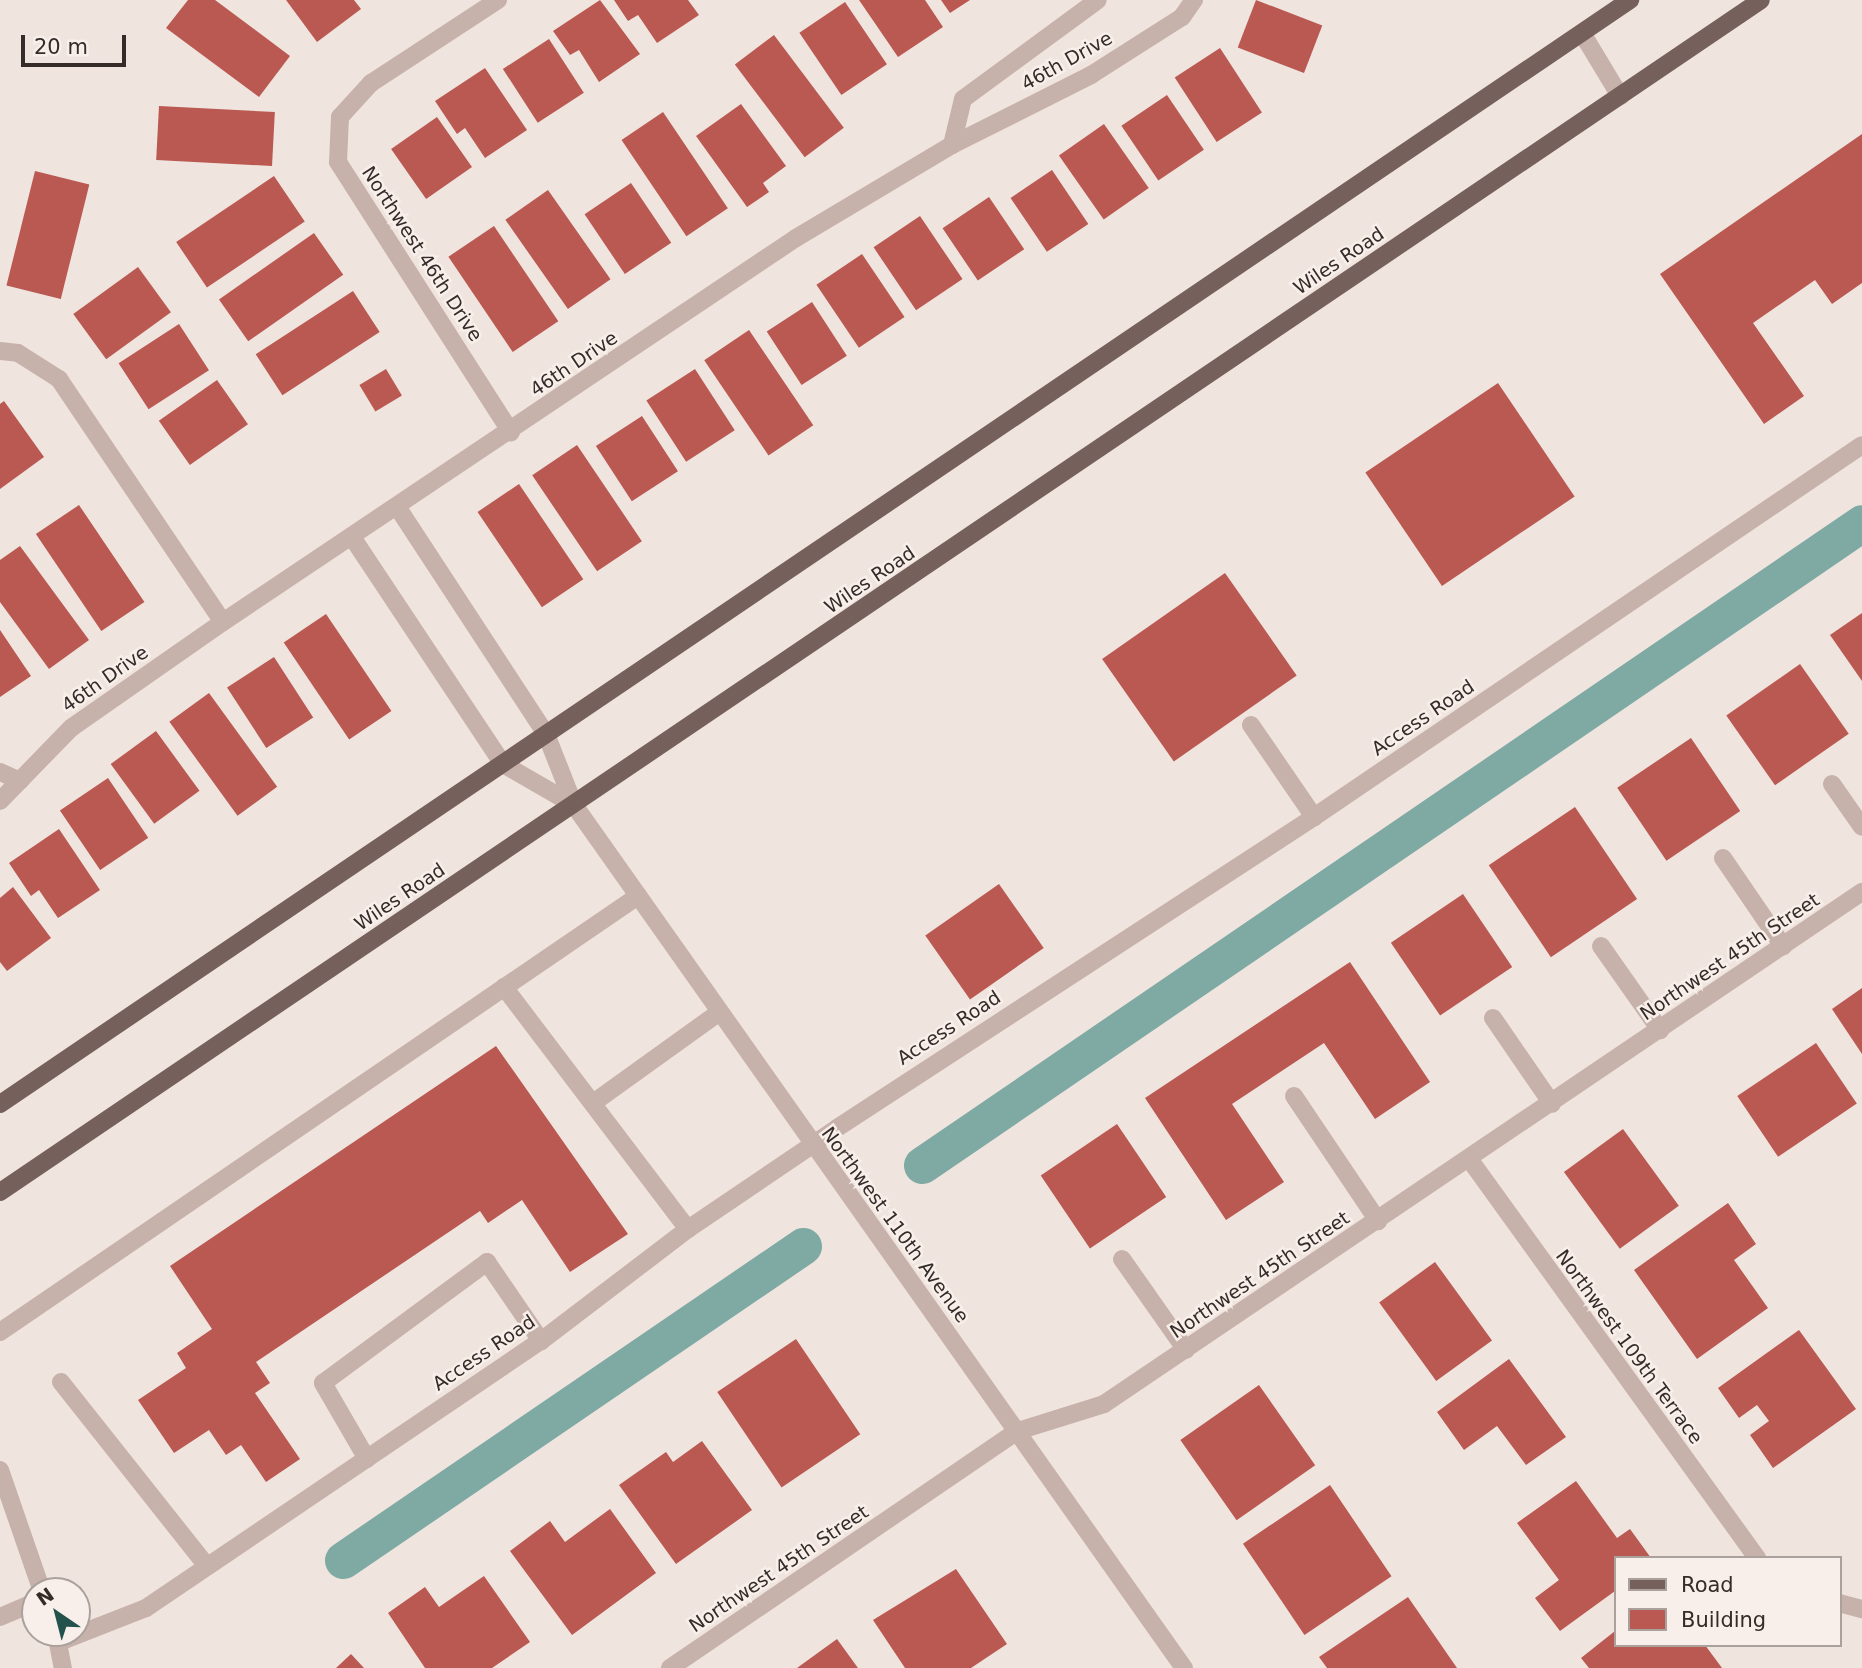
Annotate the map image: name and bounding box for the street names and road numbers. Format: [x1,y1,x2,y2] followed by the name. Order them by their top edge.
[1018,27,1116,95] street label: 46th Drive
[357,162,487,346] street label: Northwest 46th Drive
[1289,222,1389,300] street label: Wiles Road
[526,326,622,402] street label: 46th Drive
[820,541,920,619] street label: Wiles Road
[57,641,153,717] street label: 46th Drive
[1367,675,1479,761] street label: Access Road
[350,858,450,936] street label: Wiles Road
[1636,888,1824,1026] street label: Northwest 45th Street
[893,986,1005,1070] street label: Access Road
[816,1123,974,1327] street label: Northwest 110th Avenue
[1166,1206,1354,1344] street label: Northwest 45th Street
[1551,1245,1707,1449] street label: Northwest 109th Terrace
[428,1310,540,1396] street label: Access Road
[685,1500,873,1638] street label: Northwest 45th Street

